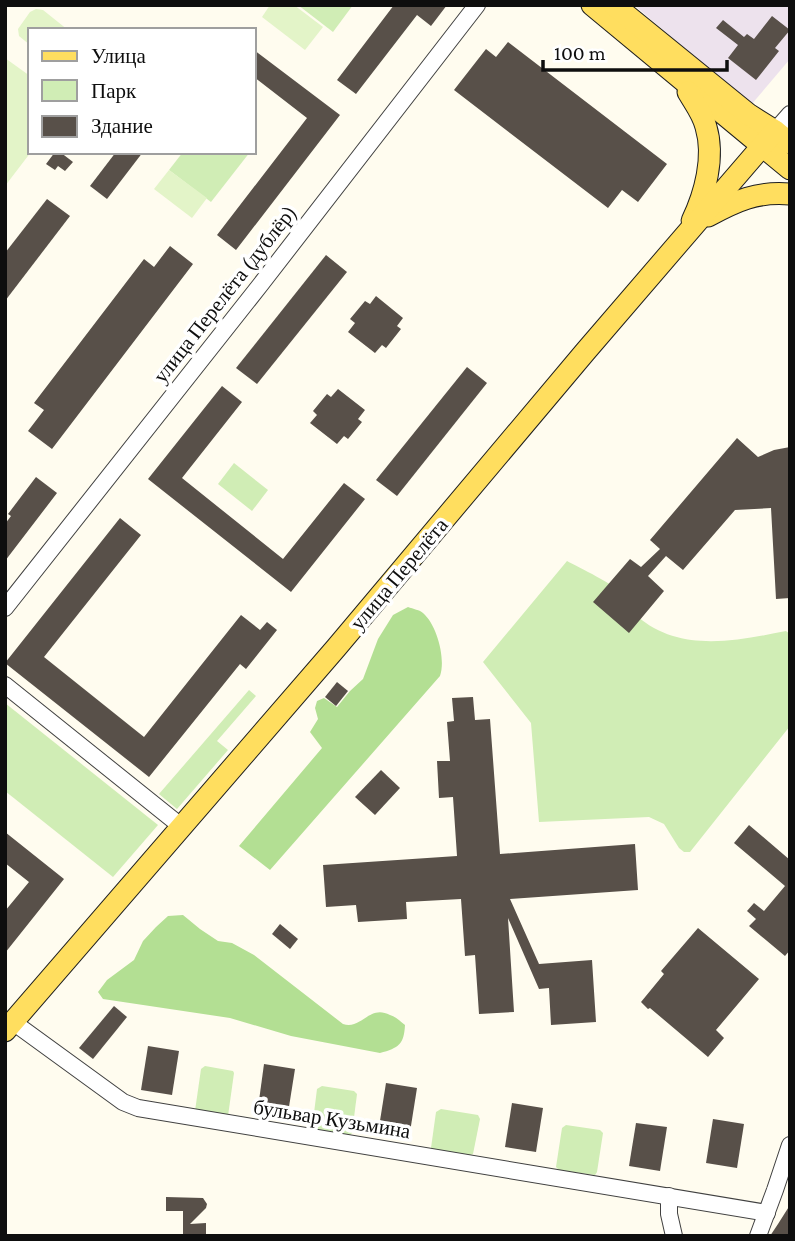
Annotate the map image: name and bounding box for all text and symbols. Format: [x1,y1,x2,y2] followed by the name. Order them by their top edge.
[28,28,256,154] legend
[543,28,727,72] scale bar
[554,41,606,65] text: 100 m
[91,44,146,68] text: Улица
[91,79,137,103] text: Парк
[91,114,153,138] text: Здание
[148,200,302,388] street label: улица Перелёта (дублёр)
[345,513,453,635] street label: улица Перелёта
[252,1095,413,1143] street label: бульвар Кузьмина

